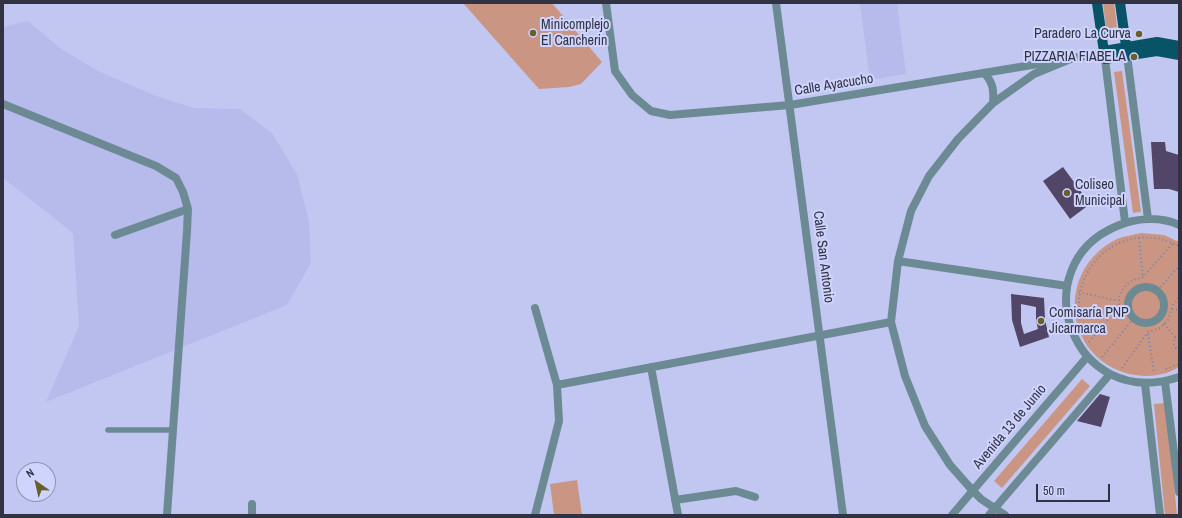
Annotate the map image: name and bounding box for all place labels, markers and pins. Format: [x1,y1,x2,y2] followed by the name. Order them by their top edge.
[541,17,609,50] place label: Minicomplejo El Cancherin
[1034,26,1131,42] place label: Paradero La Curva
[528,28,538,38] marker: Minicomplejo El Cancherin
[1134,29,1144,39] marker: Paradero La Curva
[1024,49,1126,65] place label: PIZZARIA FIABELA
[1129,52,1139,62] marker: PIZZARIA FIABELA
[1075,177,1125,210] place label: Coliseo Municipal
[1062,188,1072,198] marker: Coliseo Municipal
[1049,305,1129,338] place label: Comisaría PNP Jicarmarca
[1036,316,1046,326] marker: Comisaría PNP Jicarmarca

